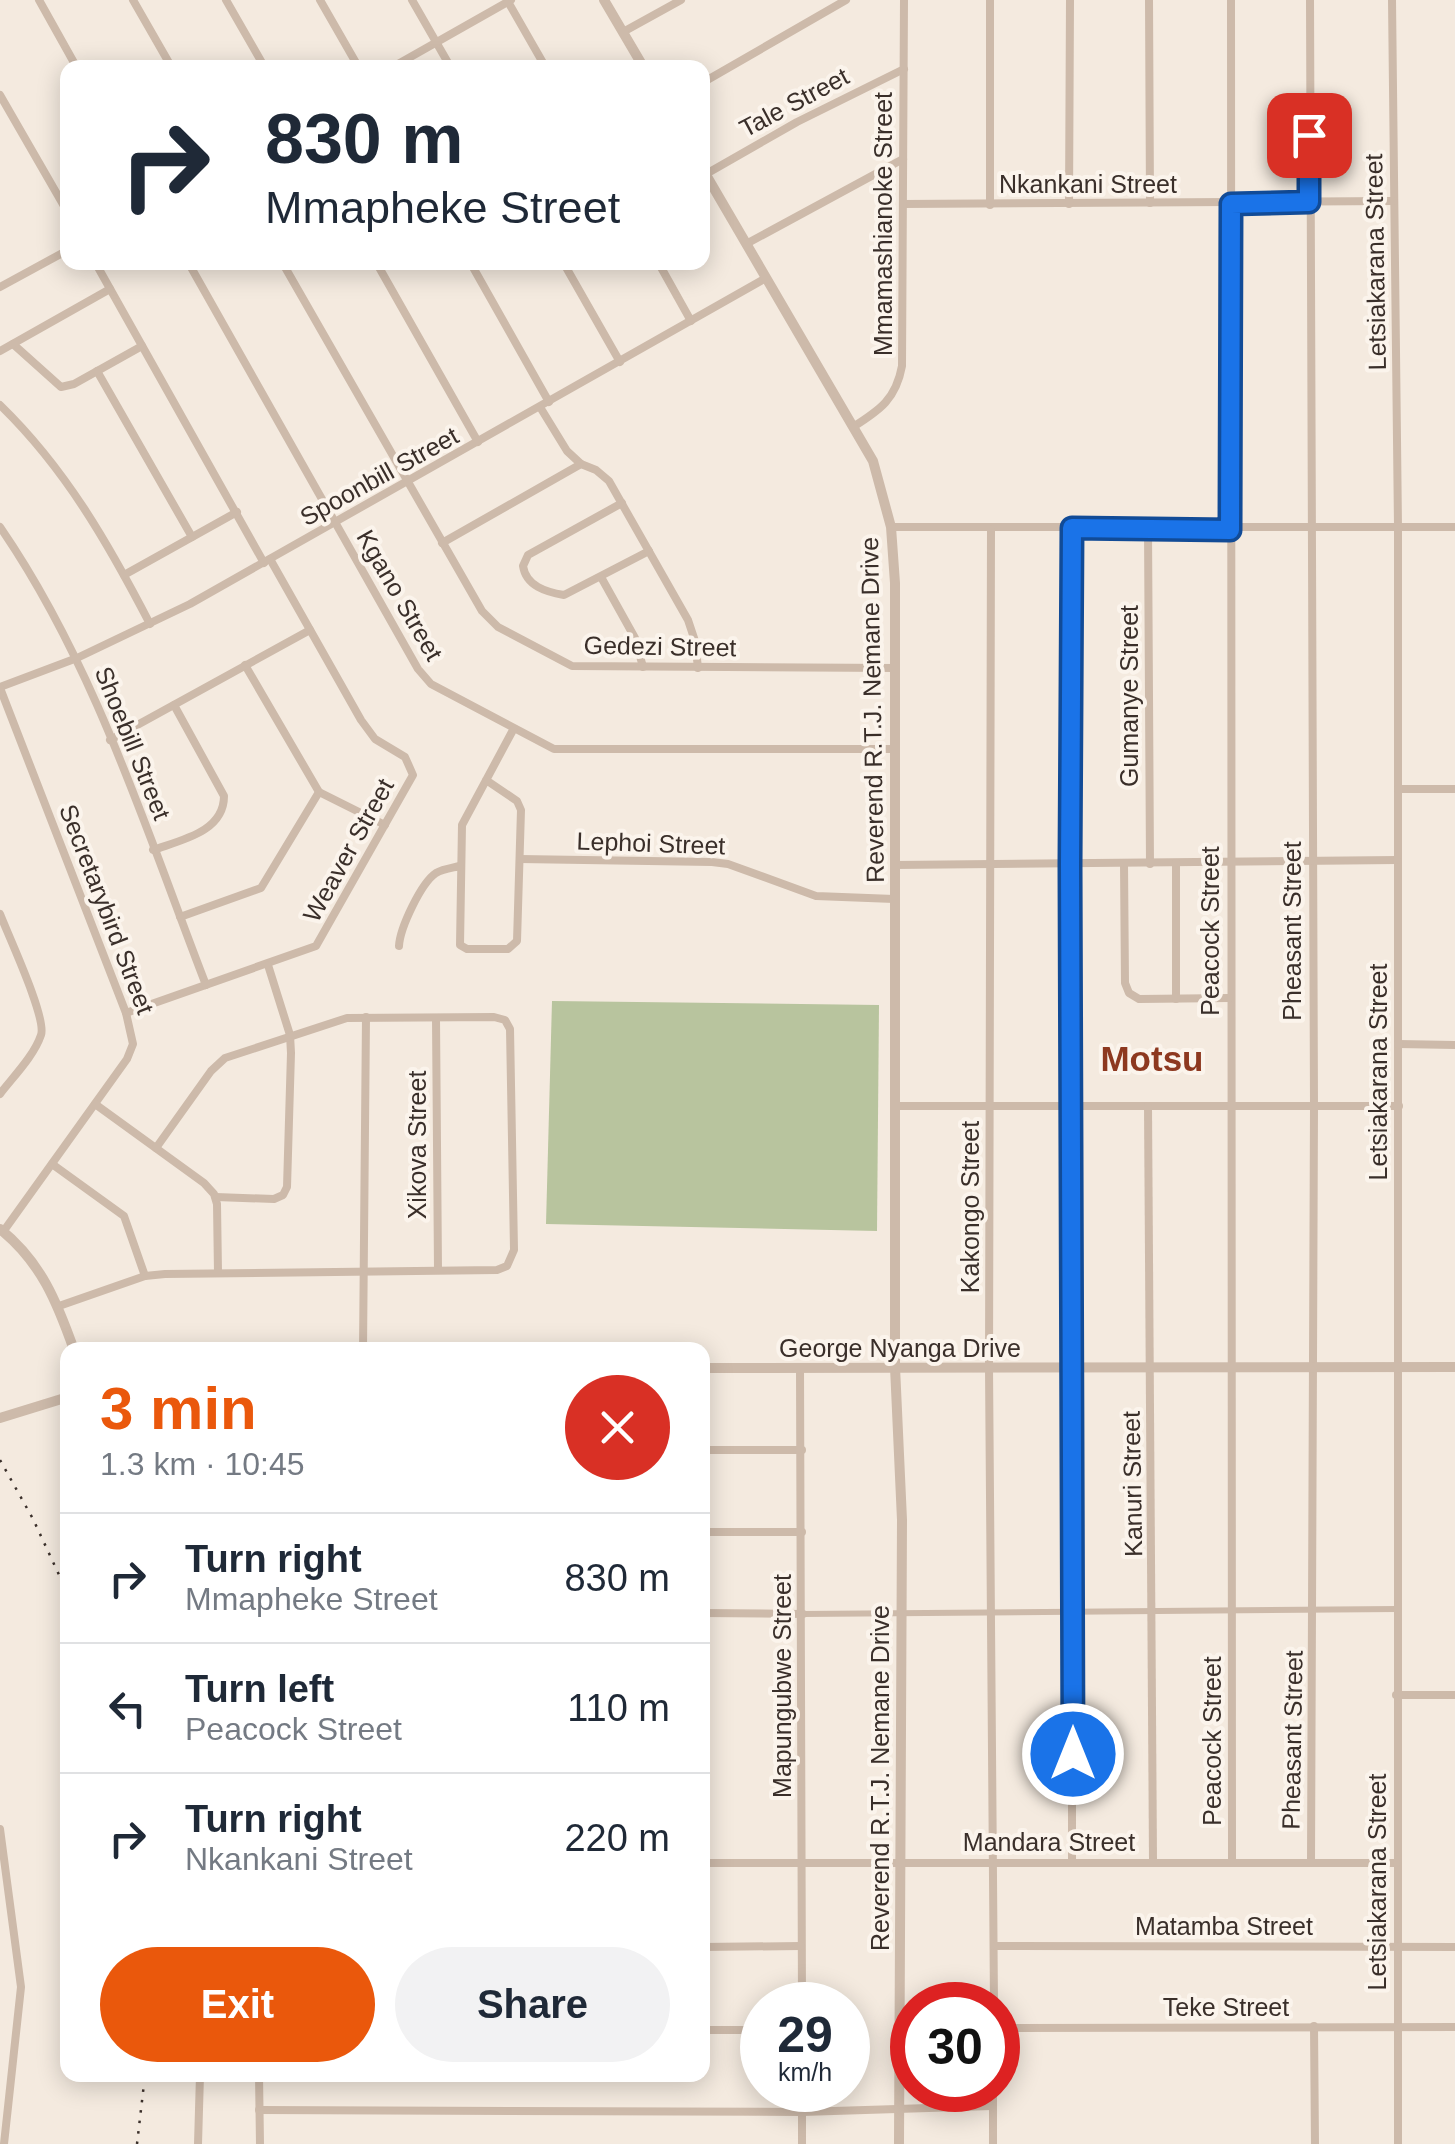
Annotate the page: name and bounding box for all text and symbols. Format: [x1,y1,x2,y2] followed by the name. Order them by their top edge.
[735,62,853,142] street label: Tale Street
[869,92,897,356] street label: Mmamashianoke Street
[1267,93,1352,178] pin
[100,100,230,230] icon: right
[265,100,463,178] text: 830 m
[1282,108,1337,163] icon: arrive
[1359,153,1391,371] street label: Letsiakarana Street
[999,170,1177,198] street label: Nkankani Street
[265,182,620,233] text: Mmapheke Street
[295,421,463,531] street label: Spoonbill Street
[351,525,449,665] street label: Kgano Street
[855,537,889,883] street label: Reverend R.T.J. Nemane Drive
[1115,605,1143,787] street label: Gumanye Street
[583,631,737,661] street label: Gedezi Street
[90,662,176,824] street label: Shoebill Street
[297,773,399,926] street label: Weaver Street
[54,800,160,1018] street label: Secretarybird Street
[576,826,726,860] street label: Lephoi Street
[1278,841,1306,1021] street label: Pheasant Street
[1196,846,1224,1016] street label: Peacock Street
[1364,964,1392,1180] street label: Letsiakarana Street
[1100,1039,1204,1078] district label: Motsu
[403,1071,431,1219] street label: Xikova Street
[956,1121,984,1293] street label: Kakongo Street
[779,1334,1021,1362] street label: George Nyanga Drive
[100,1375,257,1442] text: 3 min
[565,1375,670,1480] button: close
[1117,1411,1147,1557] street label: Kanuri Street
[100,1446,305,1482] text: 1.3 km · 10:45
[185,1538,362,1580] text: Turn right
[100,1551,155,1606] icon: right
[564,1557,670,1599] text: 830 m
[768,1574,796,1798] street label: Mapungubwe Street
[185,1581,438,1617] text: Mmapheke Street
[866,1605,894,1951] street label: Reverend R.T.J. Nemane Drive
[1276,1650,1308,1830] street label: Pheasant Street
[1198,1656,1226,1826] street label: Peacock Street
[185,1668,334,1710] text: Turn left
[100,1681,155,1736] icon: left
[567,1687,670,1729] text: 110 m
[1021,1702,1125,1806] position arrow
[185,1711,402,1747] text: Peacock Street
[1363,1774,1391,1990] street label: Letsiakarana Street
[185,1798,362,1840] text: Turn right
[100,1811,155,1866] icon: right
[564,1817,670,1859] text: 220 m
[963,1828,1135,1856] street label: Mandara Street
[185,1841,413,1877] text: Nkankani Street
[1135,1912,1313,1940] street label: Matamba Street
[100,1947,375,2062] button: Exit
[395,1947,670,2062] button: Share
[890,1982,1020,2112] speed limit sign: 30
[1163,1993,1289,2021] street label: Teke Street
[777,2007,833,2063] text: 29
[778,2058,832,2086] text: km/h

